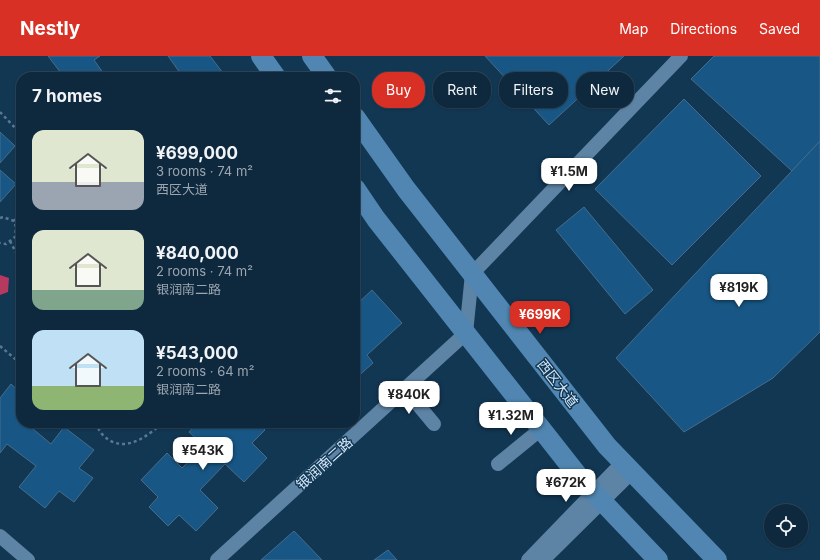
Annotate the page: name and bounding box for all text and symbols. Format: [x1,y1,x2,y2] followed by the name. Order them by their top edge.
[20,17,80,40] text: Nestly
[619,20,648,37] text: Map
[670,20,737,37] text: Directions
[759,20,800,37] text: Saved
[372,72,425,108] chip: Buy
[433,72,491,108] chip: Rent
[499,72,568,108] chip: Filters
[576,72,634,108] chip: New
[322,85,344,107] icon: filters
[32,86,102,106] text: 7 homes
[156,143,238,163] text: ¥699,000
[64,146,112,194] icon: home
[541,158,597,192] pin: ¥1.5M
[156,163,253,179] text: 3 rooms · 74 m²
[550,163,588,179] text: ¥1.5M
[156,181,208,197] text: 西区大道
[156,243,239,263] text: ¥840,000
[64,246,112,294] icon: home
[156,263,253,279] text: 2 rooms · 74 m²
[711,274,767,308] pin: ¥819K
[719,279,759,295] text: ¥819K
[156,281,221,297] text: 银润南二路
[512,301,568,335] pin: ¥699K
[519,306,561,322] text: ¥699K
[156,343,238,363] text: ¥543,000
[64,346,112,394] icon: home
[534,356,582,410] street label: 西区大道
[156,363,254,379] text: 2 rooms · 64 m²
[156,381,221,397] text: 银润南二路
[381,381,437,415] pin: ¥840K
[388,386,430,402] text: ¥840K
[478,402,544,436] pin: ¥1.32M
[488,407,534,423] text: ¥1.32M
[292,433,356,493] street label: 银润南二路
[175,437,231,471] pin: ¥543K
[182,442,224,458] text: ¥543K
[538,469,594,503] pin: ¥672K
[546,474,586,490] text: ¥672K
[764,504,808,548] map controls
[764,504,808,548] button: locate

